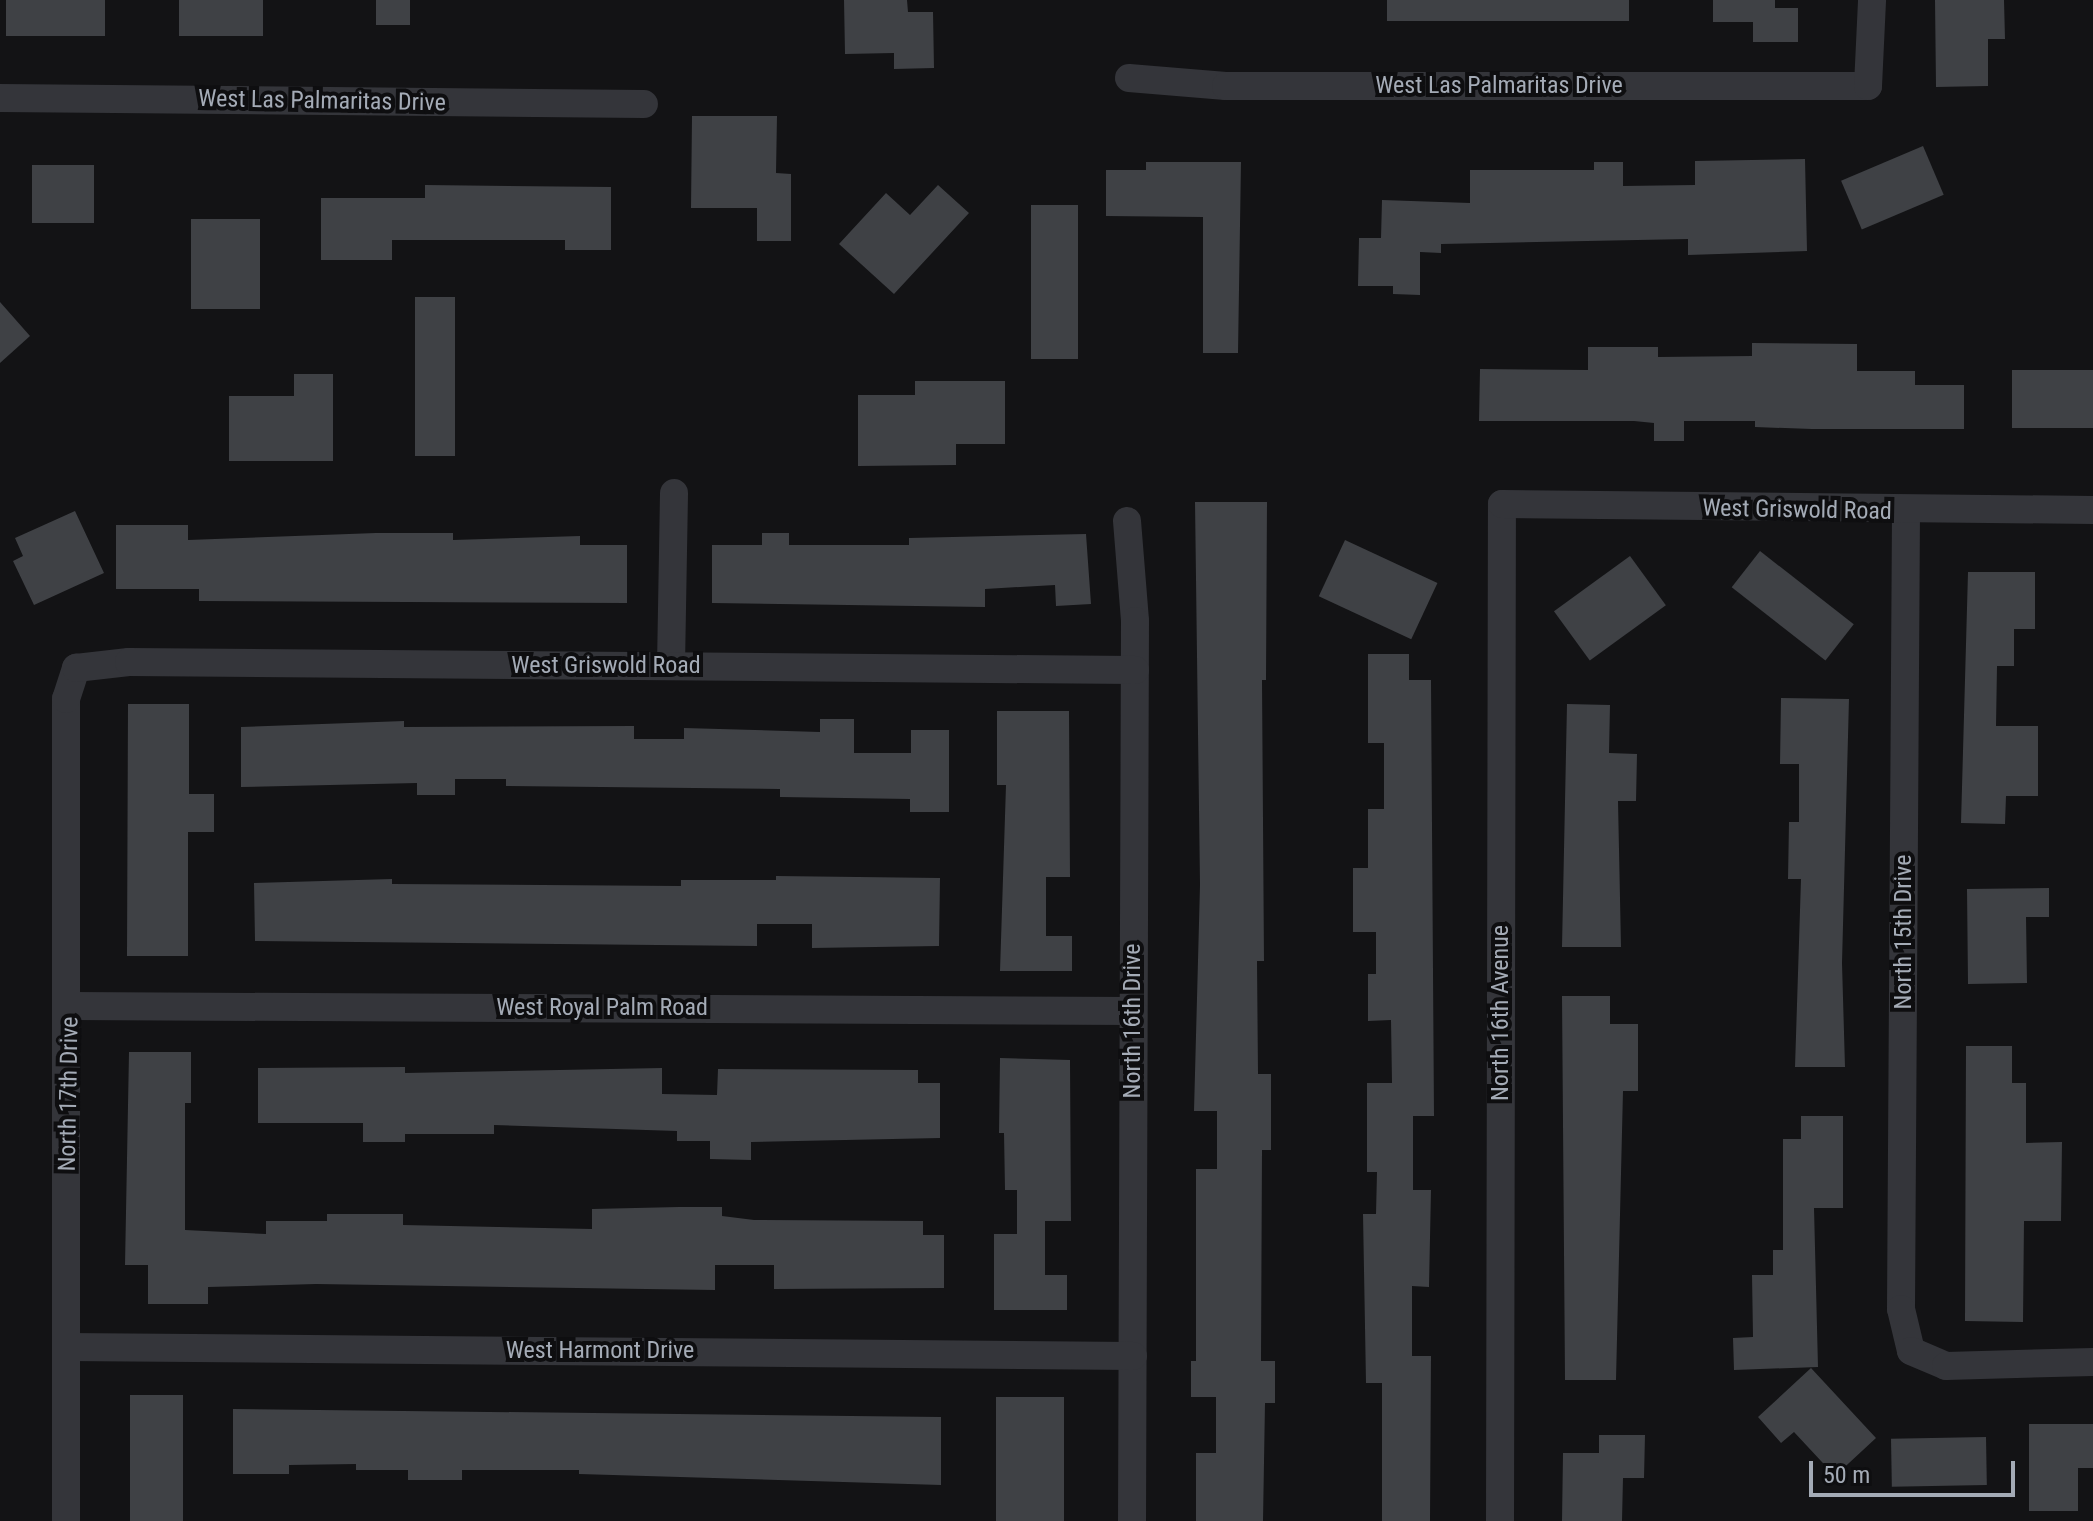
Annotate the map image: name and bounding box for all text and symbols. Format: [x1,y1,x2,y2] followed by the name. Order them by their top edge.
[1375,72,1623,100] street label: West Las Palmaritas Drive
[198,84,446,118] street label: West Las Palmaritas Drive
[1702,494,1892,526] street label: West Griswold Road
[511,652,701,680] street label: West Griswold Road
[1890,855,1918,1009] street label: North 15th Drive
[1487,925,1515,1101] street label: North 16th Avenue
[1119,944,1147,1098] street label: North 16th Drive
[496,994,708,1022] street label: West Royal Palm Road
[53,1016,85,1172] street label: North 17th Drive
[506,1337,694,1365] street label: West Harmont Drive
[1813,1445,2019,1495] scale bar
[1823,1461,1870,1489] text: 50 m

